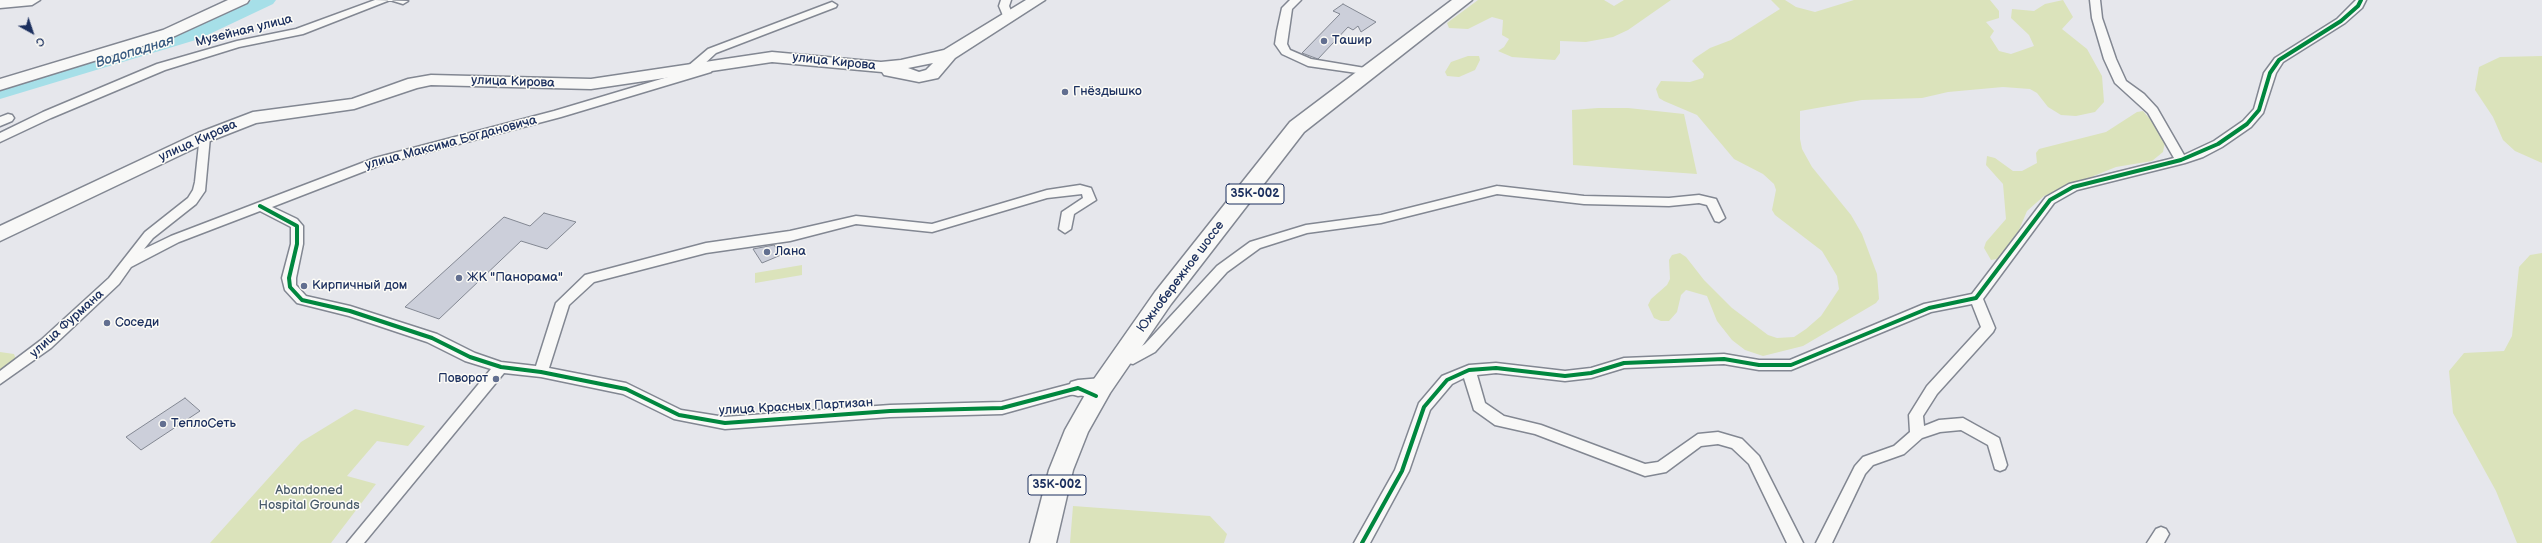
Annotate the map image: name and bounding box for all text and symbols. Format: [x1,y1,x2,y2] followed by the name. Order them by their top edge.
[194,11,294,51] street label: Музейная улица
[12,12,52,52] north arrow
[94,32,176,72] water label: Водопадная
[1332,33,1372,49] place label: Ташир
[33,34,47,49] text: С
[1319,36,1329,46] marker: Ташир
[792,50,876,74] street label: улица Кирова
[471,73,555,91] street label: улица Кирова
[1073,84,1142,100] place label: Гнёздышко
[1060,87,1070,97] marker: Гнёздышко
[363,113,539,173] street label: улица Максима Богдановича
[157,117,239,165] street label: улица Кирова
[1226,184,1284,204] road number: 35К-002
[1134,218,1228,336] street label: Южнобережное шоссе
[775,244,806,260] place label: Лана
[762,247,772,257] marker: Лана
[467,270,563,286] place label: ЖК "Панорама"
[454,273,464,283] marker: ЖК "Панорама"
[312,278,407,294] place label: Кирпичный дом
[299,281,309,291] marker: Кирпичный дом
[27,287,107,361] street label: улица Фурмана
[115,315,159,331] place label: Соседи
[102,318,112,328] marker: Соседи
[438,371,488,387] place label: Поворот
[491,374,501,384] marker: Поворот
[718,395,874,419] street label: улица Красных Партизан
[171,416,236,432] place label: ТеплоСеть
[158,419,168,429] marker: ТеплоСеть
[1028,475,1086,495] road number: 35К-002
[258,483,360,514] park label: Abandoned Hospital Grounds

